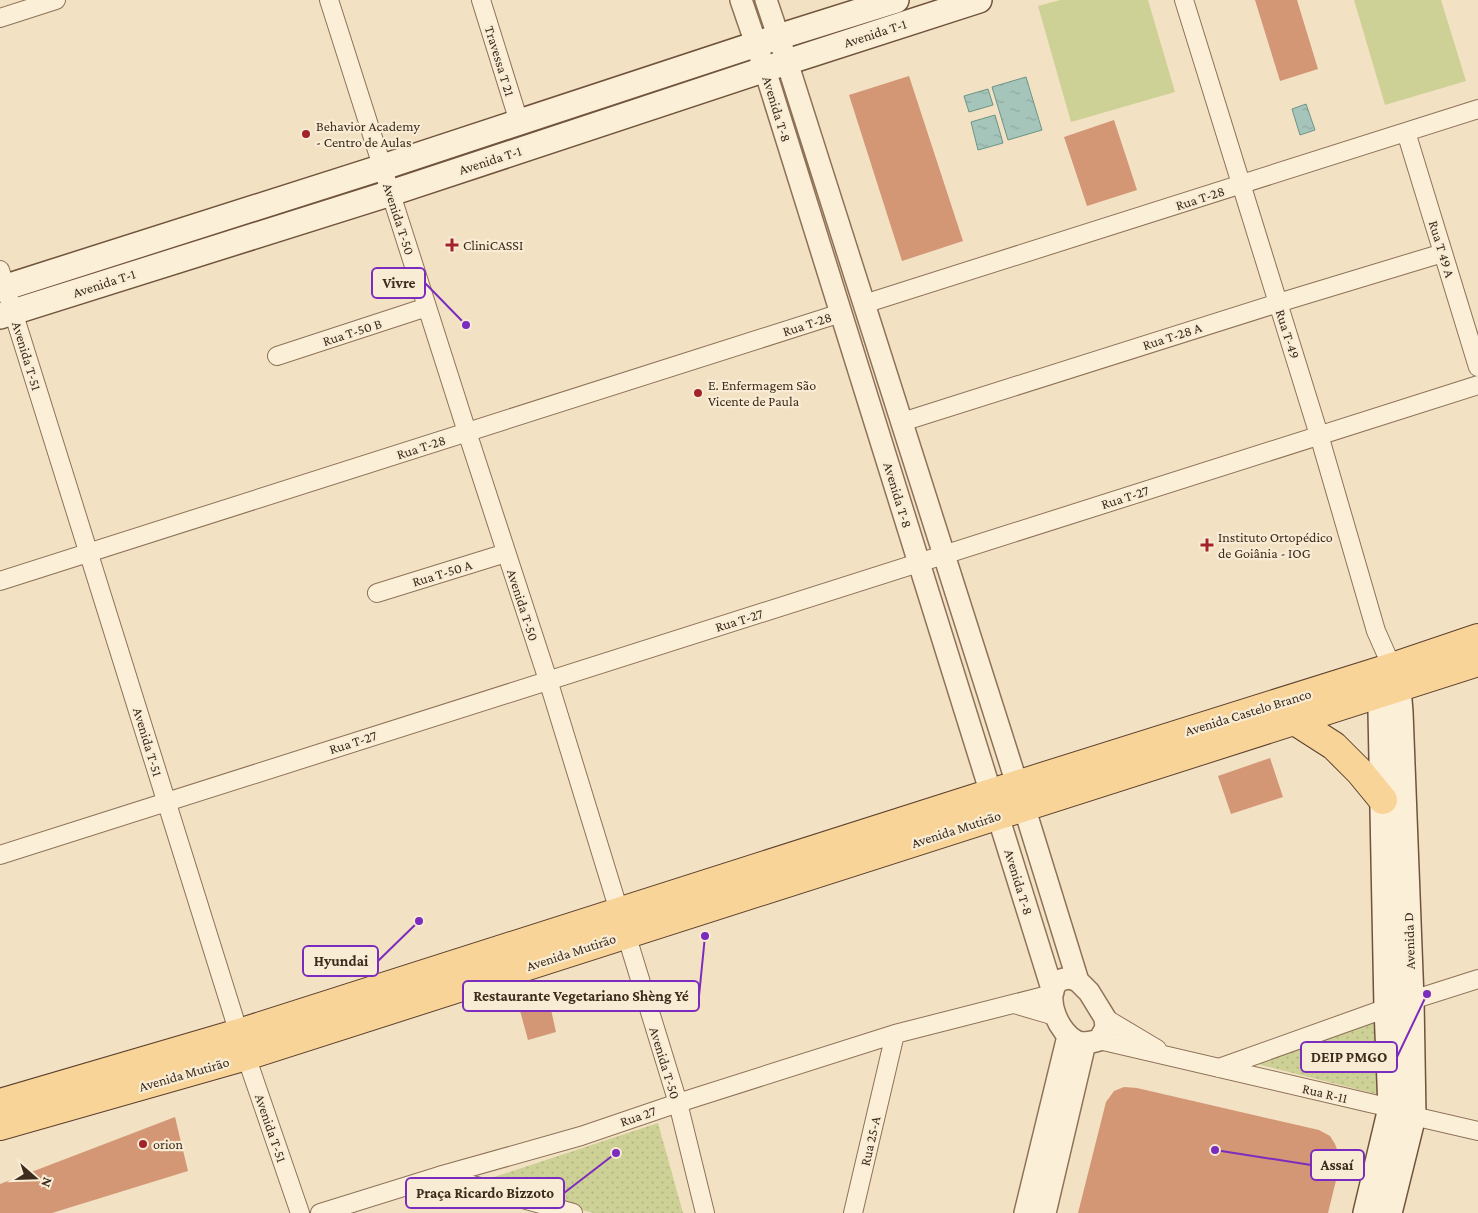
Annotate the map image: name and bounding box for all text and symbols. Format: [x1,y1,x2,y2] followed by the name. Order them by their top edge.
[842,15,909,51] street label: Avenida T-1
[482,24,518,99] street label: Travessa T 21
[759,74,795,144] street label: Avenida T-8
[316,118,420,150] place label: Behavior Academy - Centro de Aulas
[300,128,312,140] marker: Behavior Academy - Centro de Aulas
[457,142,524,178] street label: Avenida T-1
[380,181,418,257] street label: Avenida T-50
[1173,183,1227,213] street label: Rua T-28
[1426,218,1458,280] street label: Rua T 49 A
[463,237,523,253] place label: CliniCASSI
[445,238,459,252] marker: CliniCASSI
[71,265,138,301] street label: Avenida T-1
[372,268,425,298] callout: Vivre
[382,275,416,291] text: Vivre
[1273,307,1303,361] street label: Rua T-49
[780,309,834,339] street label: Rua T-28
[320,315,384,349] street label: Rua T-50 B
[1140,319,1204,353] street label: Rua T-28 A
[9,320,45,393] street label: Avenida T-51
[708,377,816,409] place label: E. Enfermagem São Vicente de Paula
[692,387,704,399] marker: E. Enfermagem São Vicente de Paula
[394,432,448,462] street label: Rua T-28
[880,460,916,530] street label: Avenida T-8
[1099,482,1151,512] street label: Rua T-27
[1218,529,1333,561] place label: Instituto Ortopédico de Goiânia - IOG
[1200,538,1214,552] marker: Instituto Ortopédico de Goiânia - IOG
[410,556,474,590] street label: Rua T-50 A
[504,567,542,643] street label: Avenida T-50
[713,605,765,635] street label: Rua T-27
[1183,685,1313,739] street label: Avenida Castelo Branco
[130,706,166,779] street label: Avenida T-51
[327,727,379,757] street label: Rua T-27
[909,807,1003,851] street label: Avenida Mutirão
[1001,847,1037,917] street label: Avenida T-8
[1400,912,1418,970] street label: Avenida D
[524,930,618,974] street label: Avenida Mutirão
[303,946,378,976] callout: Hyundai
[314,953,369,969] text: Hyundai
[463,981,699,1011] callout: Restaurante Vegetariano Shèng Yé
[473,988,689,1004] text: Restaurante Vegetariano Shèng Yé
[646,1025,684,1101] street label: Avenida T-50
[1301,1042,1397,1072] callout: DEIP PMGO
[1311,1049,1387,1065] text: DEIP PMGO
[137,1053,231,1095] street label: Avenida Mutirão
[1301,1080,1350,1106] street label: Rua R-11
[252,1092,290,1165] street label: Avenida T-51
[618,1102,659,1130] street label: Rua 27
[857,1115,883,1167] street label: Rua 25-A
[153,1136,184,1152] place label: orion
[137,1138,149,1150] marker: orion
[1311,1150,1364,1180] callout: Assaí
[10,1153,60,1203] north arrow
[1320,1157,1354,1173] text: Assaí
[38,1175,56,1190] text: N
[406,1178,564,1208] callout: Praça Ricardo Bizzoto
[416,1185,554,1201] text: Praça Ricardo Bizzoto

